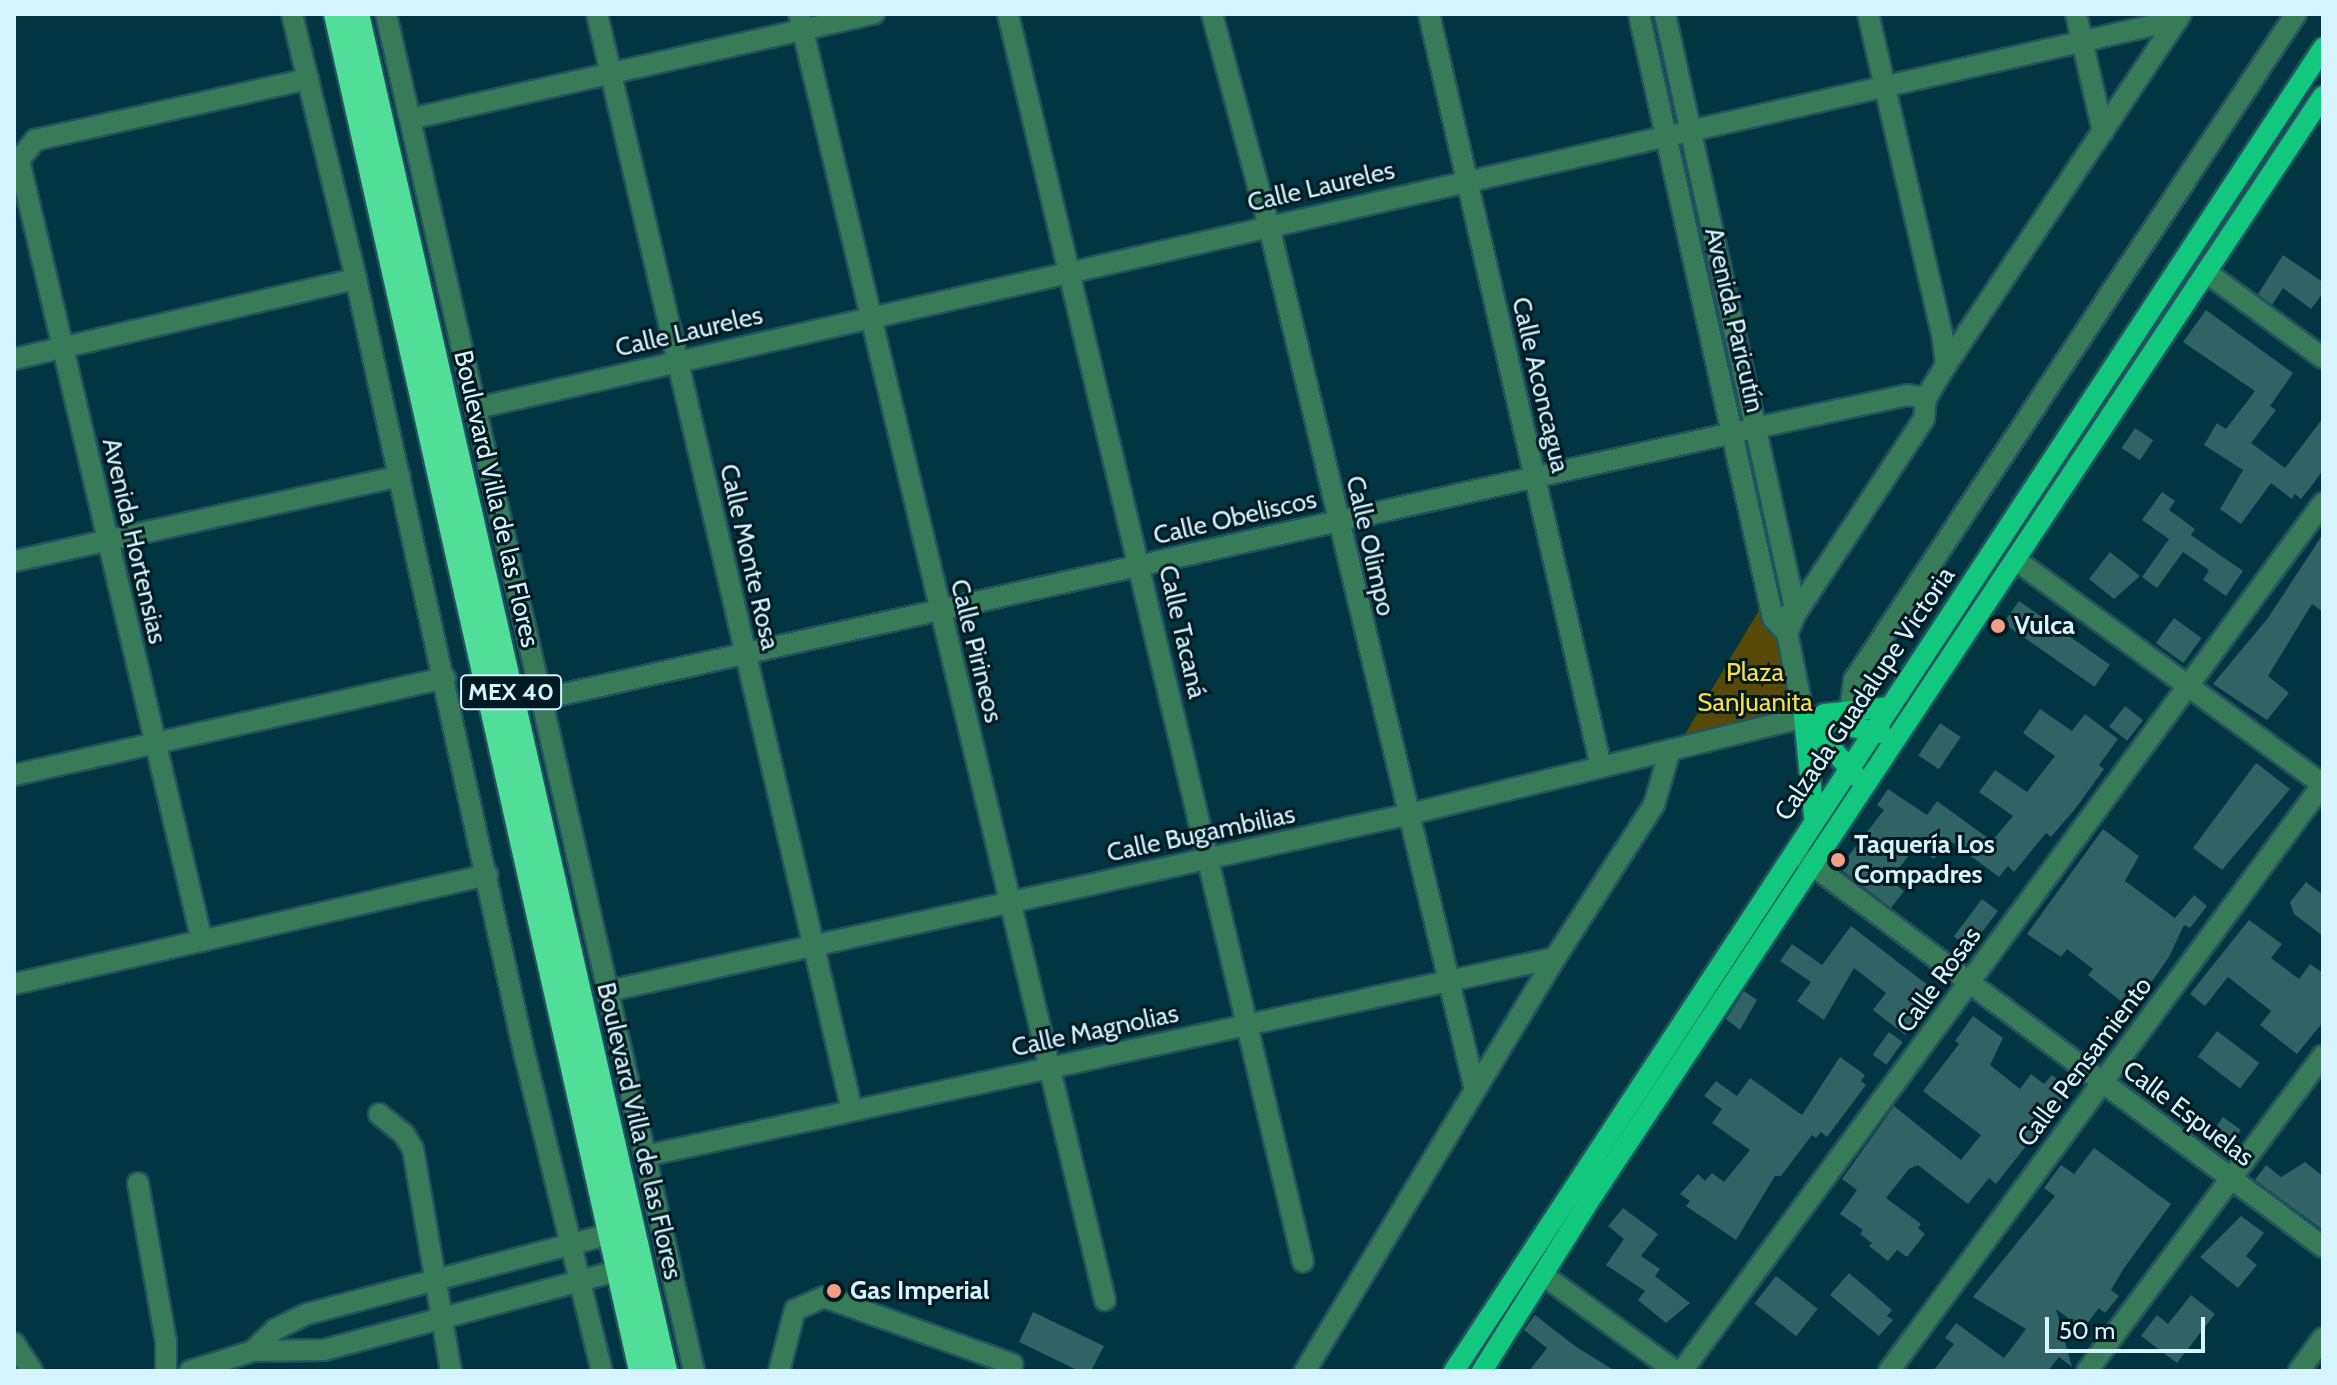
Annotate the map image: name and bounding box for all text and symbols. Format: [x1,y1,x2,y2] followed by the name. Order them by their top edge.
[1244,155,1398,219] street label: Calle Laureles
[1698,225,1770,415] street label: Avenida Paricutín
[1505,294,1575,476] street label: Calle Aconcagua
[612,300,766,364] street label: Calle Laureles
[447,348,545,650] street label: Boulevard Villa de las Flores
[95,435,173,647] street label: Avenida Hortensias
[712,461,786,653] street label: Calle Monte Rosa
[1339,473,1401,619] street label: Calle Olimpo
[1150,484,1320,552] street label: Calle Obeliscos
[1768,561,1962,827] street label: Calzada Guadalupe Victoria
[1152,562,1212,702] street label: Calle Tacaná
[943,576,1009,726] street label: Calle Pirineos
[2014,610,2075,642] place label: Vulca
[1989,617,2007,635] marker: Vulca
[1697,657,1813,718] park label: Plaza SanJuanita
[459,672,563,712] road number: MEX 40
[1104,799,1298,869] street label: Calle Bugambilias
[1854,829,1995,890] place label: Taquería Los Compadres
[1829,851,1847,869] marker: Taquería Los Compadres
[1890,921,1988,1039] street label: Calle Rosas
[2011,971,2159,1153] street label: Calle Pensamiento
[590,980,688,1282] street label: Boulevard Villa de las Flores
[1009,998,1181,1064] street label: Calle Magnolias
[2116,1055,2260,1173] street label: Calle Espuelas
[850,1275,990,1307] place label: Gas Imperial
[825,1282,843,1300] marker: Gas Imperial
[2049,1301,2209,1351] scale bar
[2059,1316,2115,1345] text: 50 m

